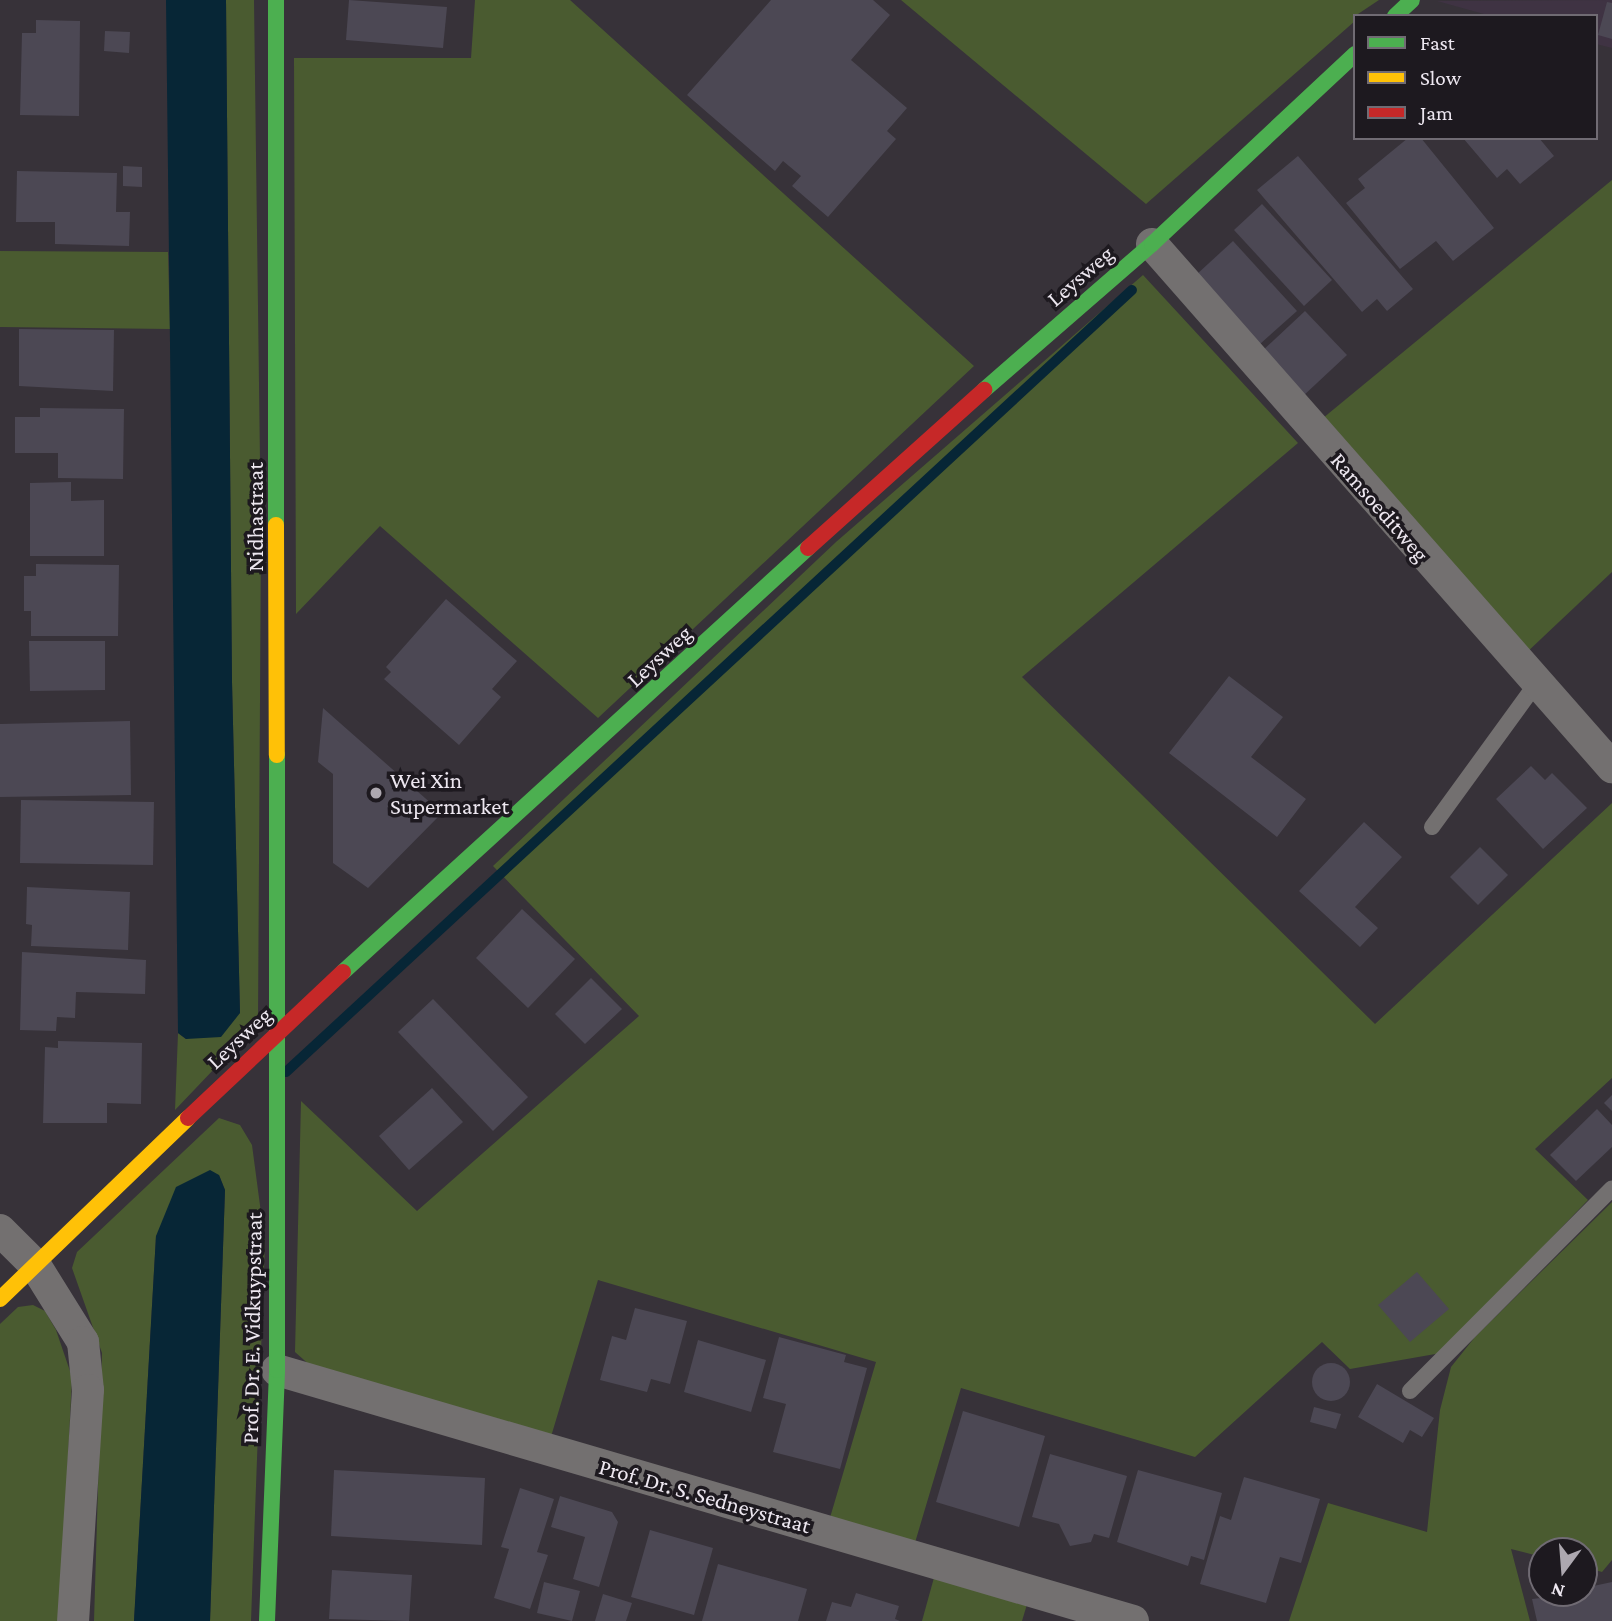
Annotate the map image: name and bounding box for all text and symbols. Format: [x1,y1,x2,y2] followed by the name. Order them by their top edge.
[1353,14,1598,140] legend
[1420,31,1455,55] text: Fast
[1420,66,1461,90] text: Slow
[1420,101,1453,125] text: Jam
[1041,240,1119,312] street label: Leysweg
[1325,447,1435,567] street label: Ramsoeditweg
[241,462,269,572] street label: Nidhastraat
[621,619,697,693] street label: Leysweg
[390,766,509,820] place label: Wei Xin Supermarket
[368,785,384,801] marker: Wei Xin Supermarket
[201,1001,277,1075] street label: Leysweg
[236,1212,268,1444] street label: Prof. Dr. E. Vidkuypstraat
[596,1453,814,1539] street label: Prof. Dr. S. Sedneystraat
[1528,1537,1598,1607] north arrow
[1549,1579,1567,1603] text: N

